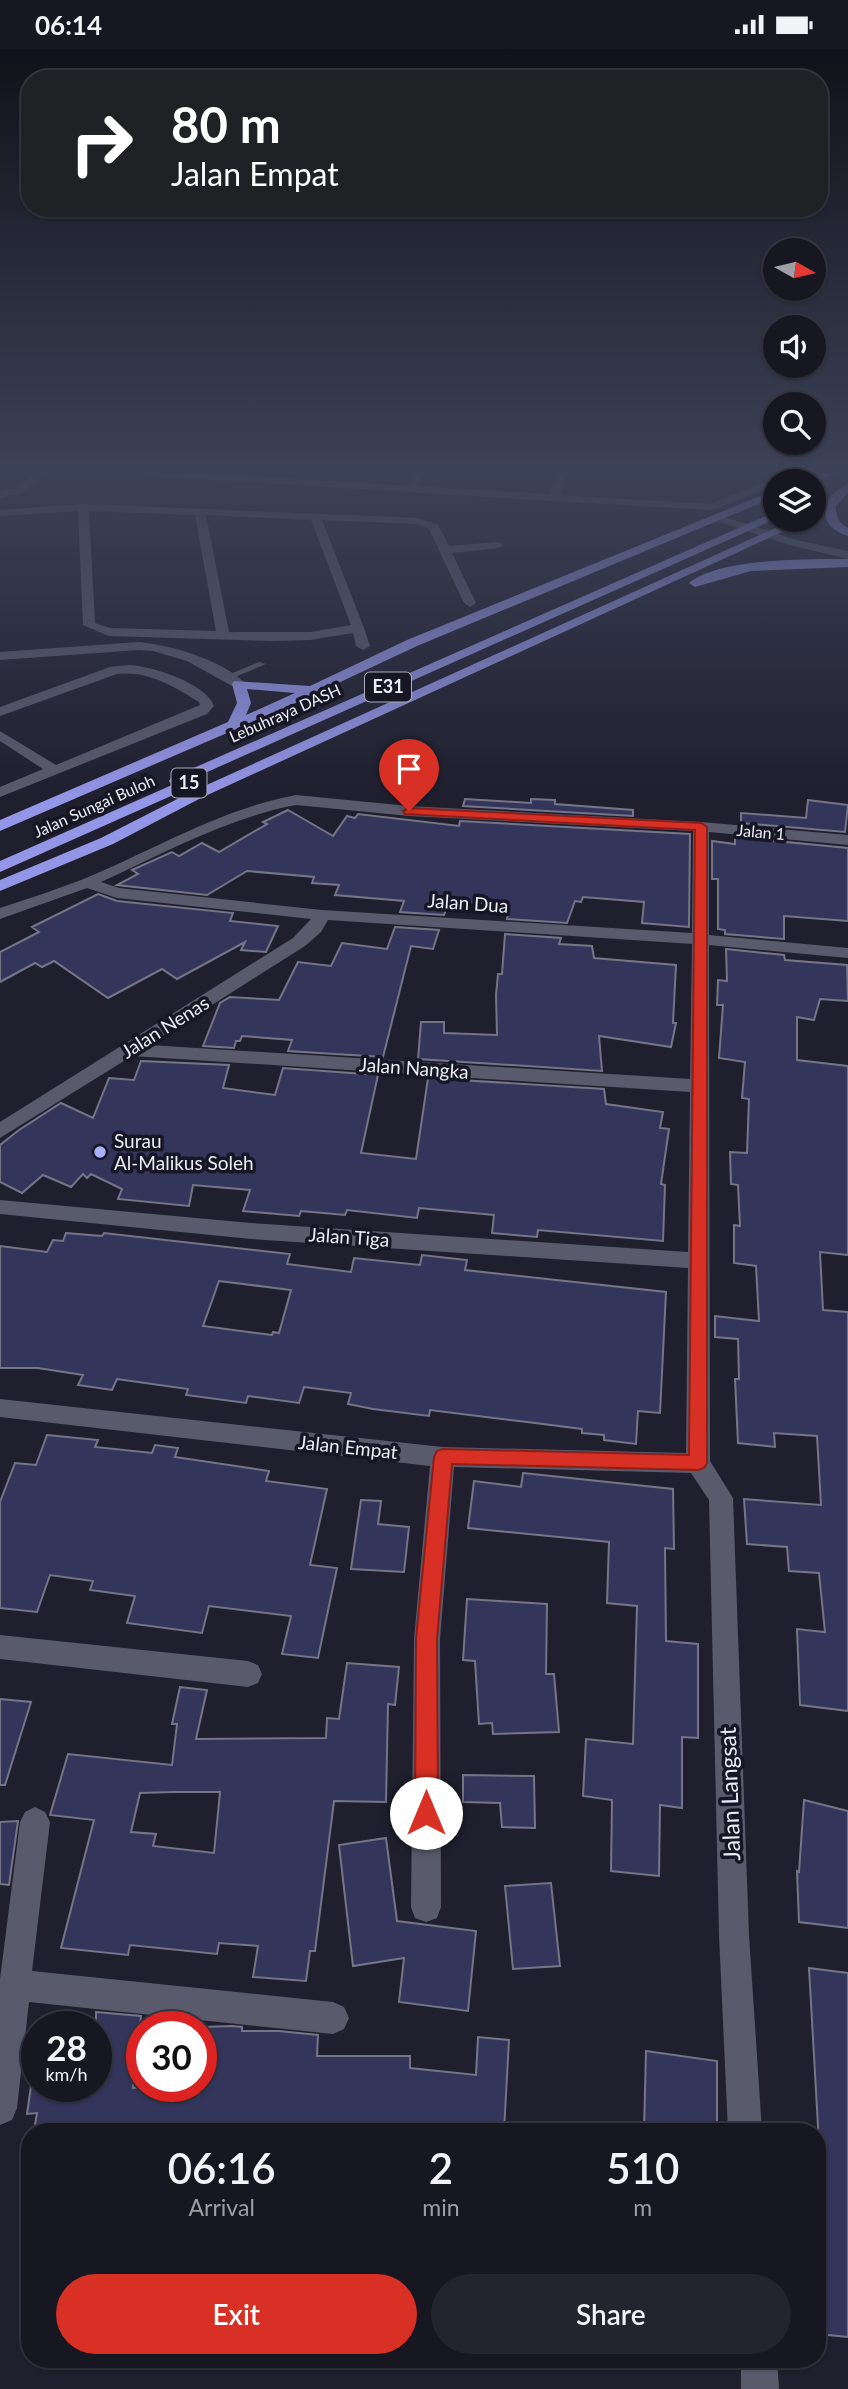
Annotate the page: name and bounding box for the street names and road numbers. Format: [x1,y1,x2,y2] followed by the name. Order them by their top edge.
[365,673,411,701] road number: E31
[226,679,344,746] street label: Lebuhraya DASH
[172,769,206,797] road number: 15
[30,770,157,841] street label: Jalan Sungai Buloh
[736,820,786,843] street label: Jalan 1
[427,888,509,917] street label: Jalan Dua
[117,991,213,1063] street label: Jalan Nenas
[358,1052,470,1083] street label: Jalan Nangka
[308,1222,390,1251] street label: Jalan Tiga
[297,1430,399,1463] street label: Jalan Empat
[713,1726,745,1861] street label: Jalan Langsat

